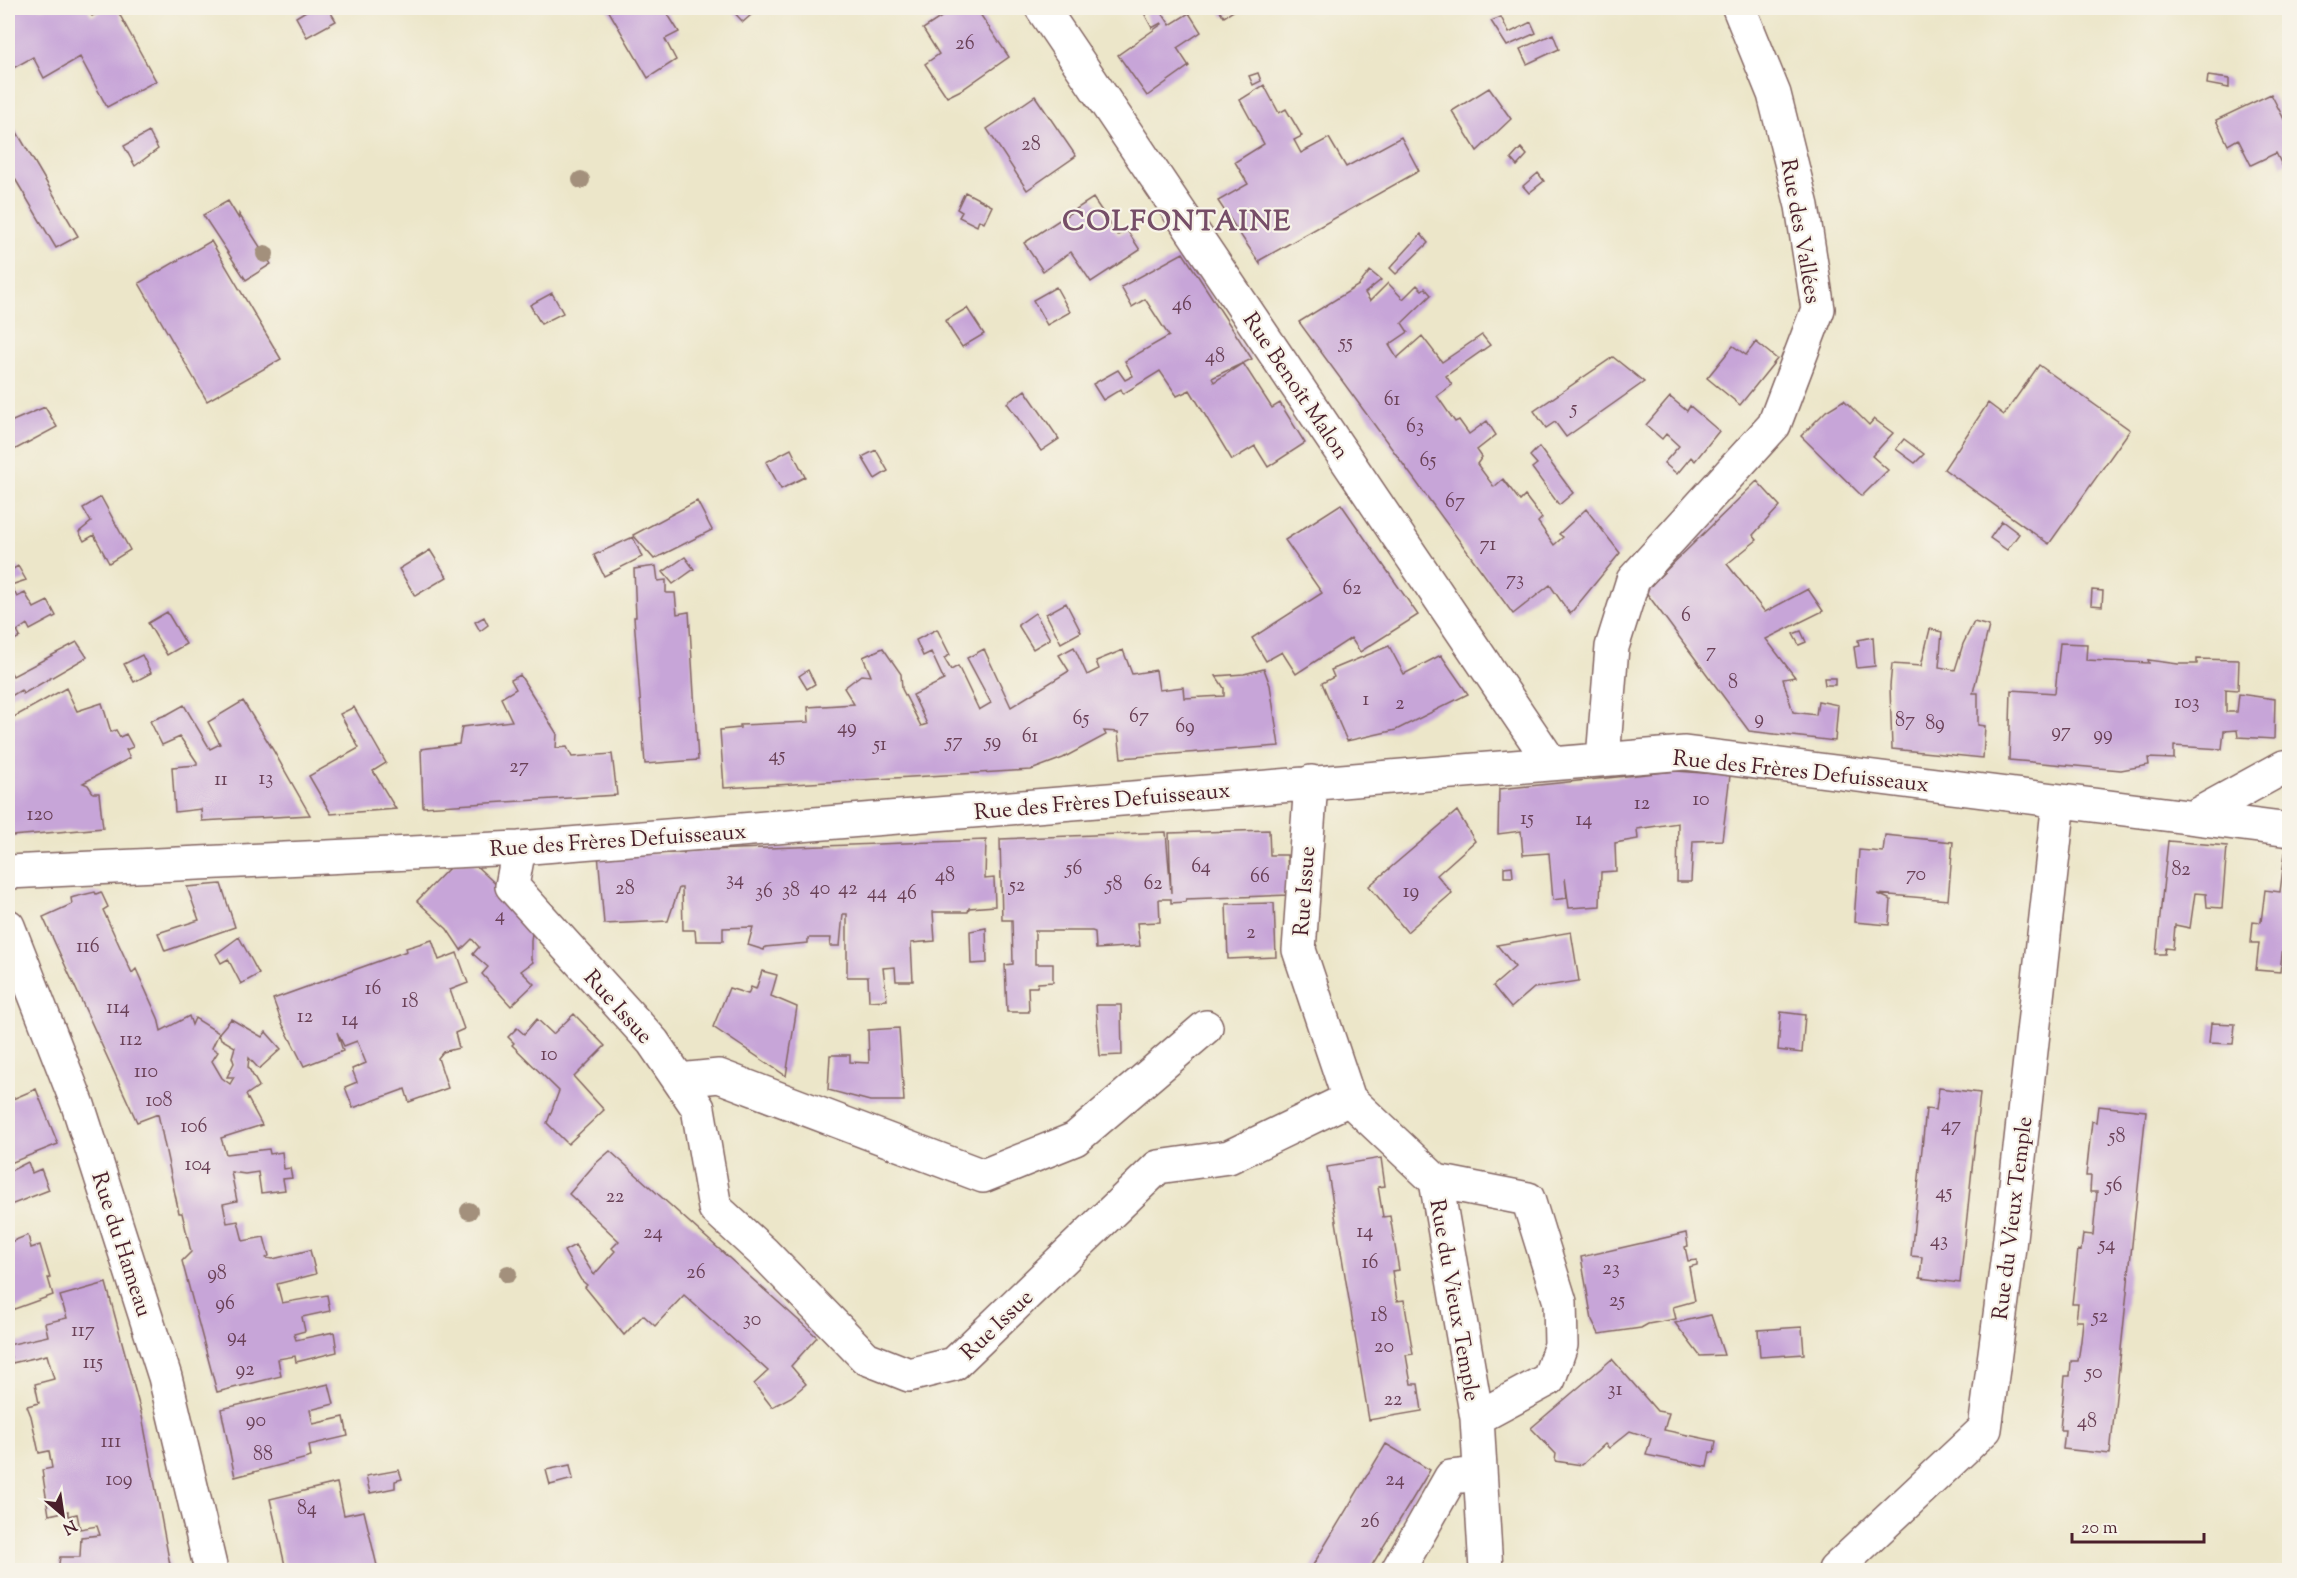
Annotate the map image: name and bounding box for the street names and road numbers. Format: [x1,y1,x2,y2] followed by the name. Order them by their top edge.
[1771,157,1828,306] street label: Rue des Vallées
[1233,307,1356,467] street label: Rue Benoît Malon
[1671,744,1930,802] street label: Rue des Frères Defuisseaux
[973,776,1232,830] street label: Rue des Frères Defuisseaux
[489,817,748,867] street label: Rue des Frères Defuisseaux
[1287,845,1325,937] street label: Rue Issue
[575,964,659,1052] street label: Rue Issue
[1986,1115,2042,1322] street label: Rue du Vieux Temple
[82,1168,159,1322] street label: Rue du Hameau
[1420,1197,1487,1404] street label: Rue du Vieux Temple
[955,1283,1042,1369] street label: Rue Issue

